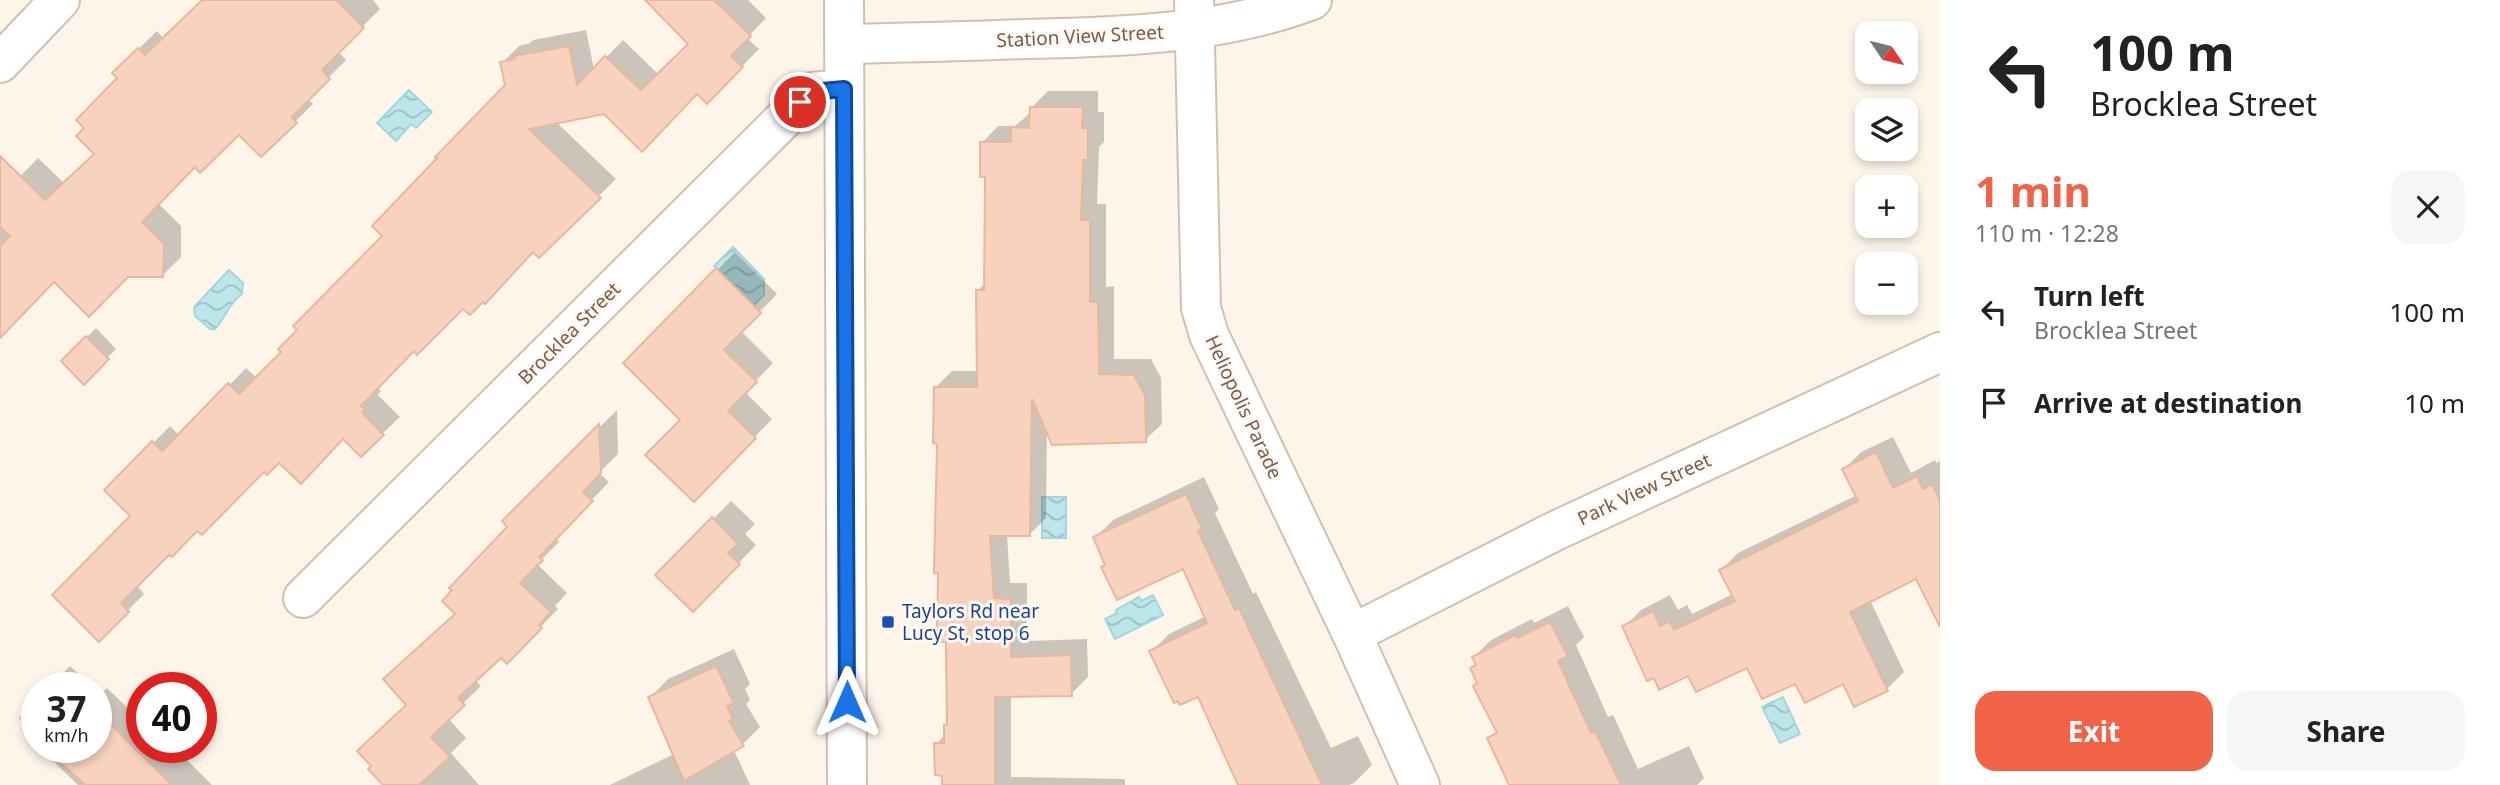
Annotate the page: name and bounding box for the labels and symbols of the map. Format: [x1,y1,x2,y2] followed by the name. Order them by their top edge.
[996,19,1164,53] street label: Station View Street
[1855,21,1918,84] north arrow
[770,72,830,132] pin
[512,276,626,390] street label: Brocklea Street
[1199,331,1289,483] street label: Heliopolis Parade
[1573,447,1715,531] street label: Park View Street
[902,598,1039,646] place label: Taylors Rd near Lucy St, stop 6
[880,614,896,630] marker: Taylors Rd near Lucy St, stop 6
[810,665,884,739] position arrow
[126,672,217,763] speed limit sign: 40

